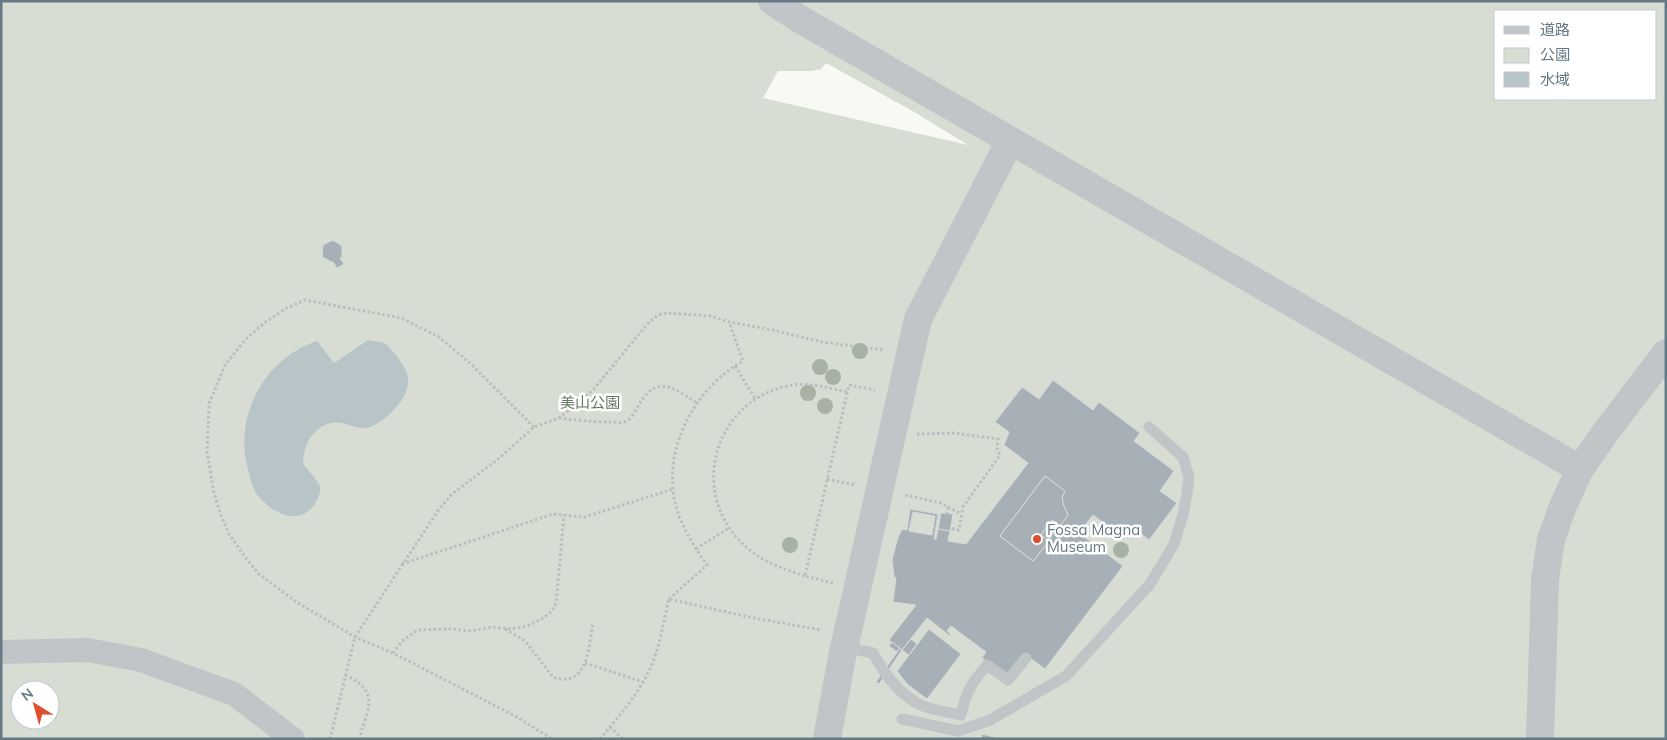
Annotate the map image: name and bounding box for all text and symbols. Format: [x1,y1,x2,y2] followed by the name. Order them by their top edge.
[1494,10,1657,100] legend
[1540,20,1570,39] text: 道路
[1540,45,1570,64] text: 公園
[1540,70,1570,89] text: 水域
[560,393,620,412] park label: 美山公園
[1047,520,1140,556] place label: Fossa Magna Museum
[1031,533,1043,545] marker: Fossa Magna Museum
[10,680,60,730] north arrow
[18,684,37,705] text: N

